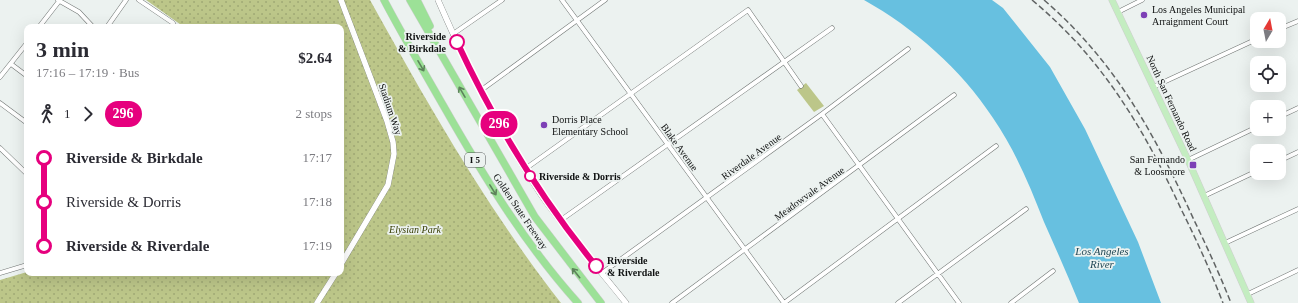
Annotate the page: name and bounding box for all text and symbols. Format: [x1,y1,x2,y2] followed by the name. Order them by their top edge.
[1152,4,1246,27] place label: Los Angeles Municipal Arraignment Court
[1139,10,1149,20] marker: Los Angeles Municipal Arraignment Court
[1250,12,1286,48] north arrow
[1250,12,1286,180] map controls
[398,31,447,54] place label: Riverside & Birkdale
[449,34,465,50] marker: Riverside & Birkdale
[36,37,89,62] text: 3 min
[298,50,332,66] text: $2.64
[1144,53,1199,153] street label: North San Fernando Road
[1250,56,1286,92] button: locate
[417,60,425,72] one-way arrow
[36,65,139,80] text: 17:16 – 17:19 · Bus
[377,82,404,136] street label: Stadium Way
[458,86,466,98] one-way arrow
[1250,100,1286,136] button: +
[36,103,58,125] icon: walk
[77,103,99,125] icon: forward
[64,106,71,121] text: 1
[113,106,134,121] text: 296
[296,106,332,121] text: 2 stops
[476,111,522,137] line badge: 296
[552,114,629,137] place label: Dorris Place Elementary School
[489,116,510,131] text: 296
[539,120,549,130] marker: Dorris Place Elementary School
[659,122,701,173] street label: Blake Avenue
[719,131,784,182] street label: Riverdale Avenue
[1250,144,1286,180] button: −
[66,150,203,166] text: Riverside & Birkdale
[302,150,332,165] text: 17:17
[465,153,485,167] road number: I 5
[1130,154,1186,177] place label: San Fernando & Loosmore
[1188,160,1198,170] marker: San Fernando & Loosmore
[772,164,847,223] street label: Meadowvale Avenue
[524,170,536,182] marker: Riverside & Dorris
[491,171,550,251] street label: Golden State Freeway
[539,171,621,182] place label: Riverside & Dorris
[490,184,498,196] one-way arrow
[66,194,181,210] text: Riverside & Dorris
[302,194,332,209] text: 17:18
[388,224,442,235] park label: Elysian Park
[66,238,209,254] text: Riverside & Riverdale
[302,238,332,253] text: 17:19
[1074,245,1129,270] water label: Los Angeles River
[607,255,660,278] place label: Riverside & Riverdale
[588,258,604,274] marker: Riverside & Riverdale
[572,267,581,278] one-way arrow

